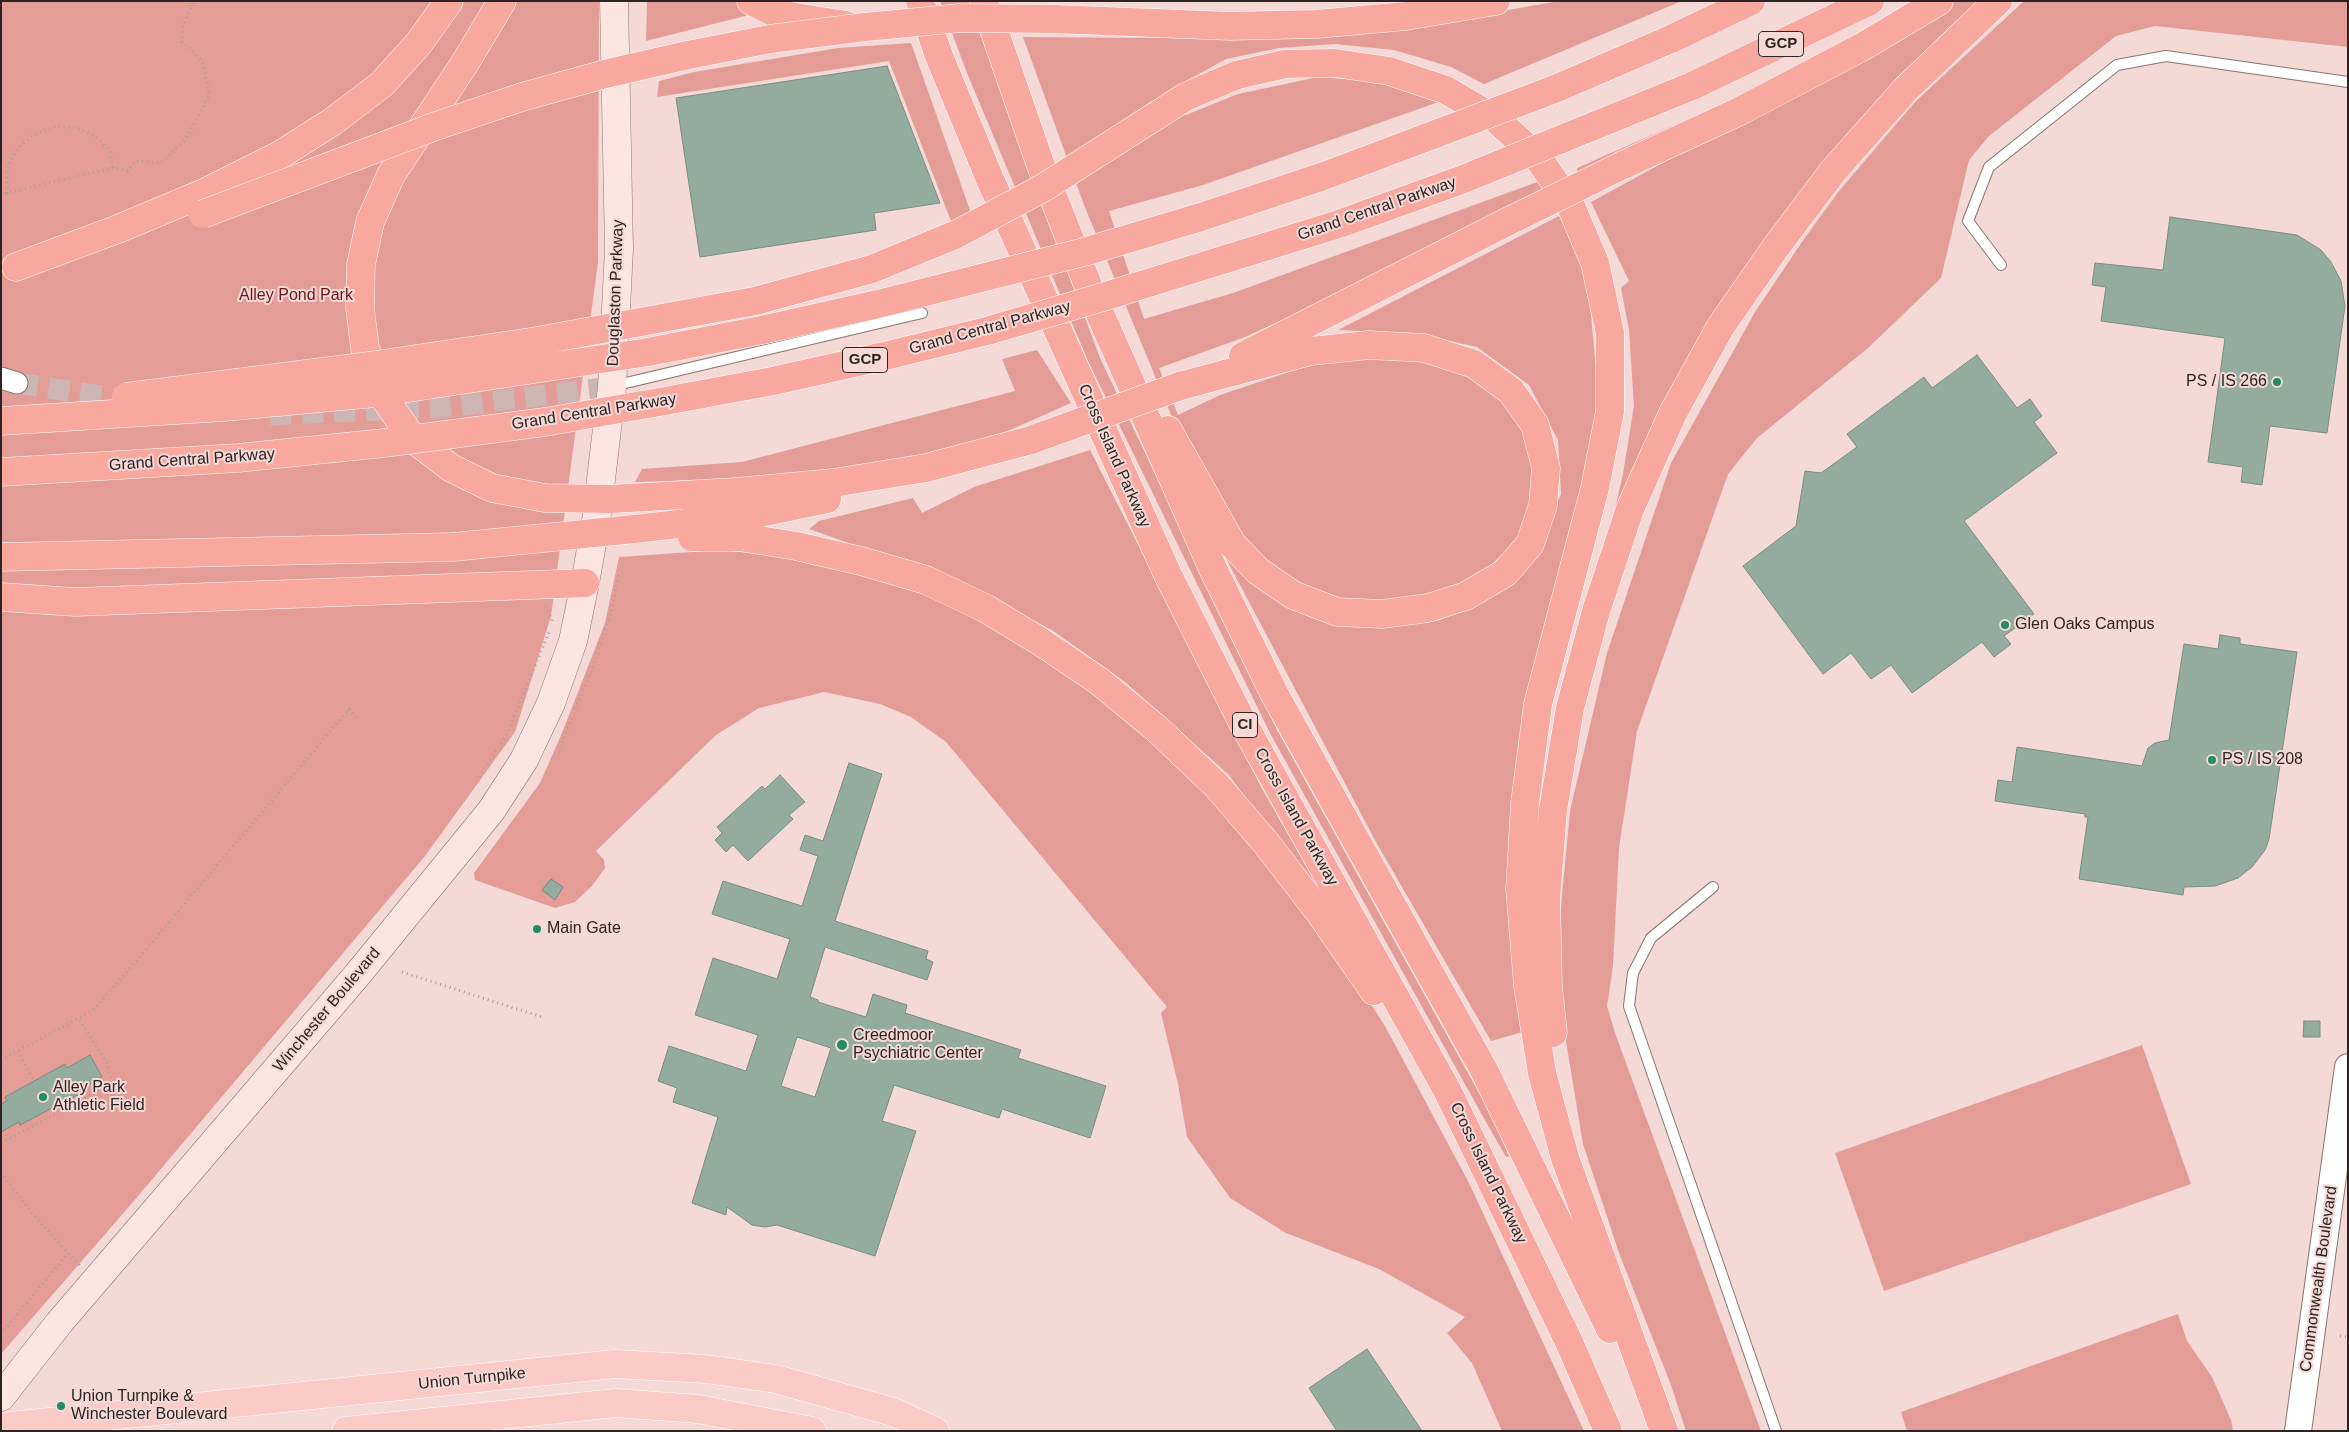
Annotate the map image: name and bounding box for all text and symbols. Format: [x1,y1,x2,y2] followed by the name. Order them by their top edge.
[1758,32,1804,56] road number: GCP
[1295,173,1459,245] street label: Grand Central Parkway
[604,219,628,367] street label: Douglaston Parkway
[239,286,353,306] park label: Alley Pond Park
[907,297,1073,359] street label: Grand Central Parkway
[842,348,888,372] road number: GCP
[2186,372,2267,392] place label: PS / IS 266
[2271,376,2283,388] marker: PS / IS 266
[1074,381,1154,531] street label: Cross Island Parkway
[510,390,678,434] street label: Grand Central Parkway
[108,445,276,475] street label: Grand Central Parkway
[2015,615,2155,635] place label: Glen Oaks Campus
[1999,619,2011,631] marker: Glen Oaks Campus
[1232,712,1258,738] road number: CI
[1250,745,1342,889] street label: Cross Island Parkway
[2222,750,2303,770] place label: PS / IS 208
[2206,754,2218,766] marker: PS / IS 208
[547,919,621,939] place label: Main Gate
[531,923,543,935] marker: Main Gate
[269,944,385,1076] street label: Winchester Boulevard
[853,1026,983,1064] place label: Creedmoor Psychiatric Center
[835,1038,849,1052] marker: Creedmoor Psychiatric Center
[53,1078,145,1116] place label: Alley Park Athletic Field
[37,1091,49,1103] marker: Alley Park Athletic Field
[1445,1099,1531,1247] street label: Cross Island Parkway
[2296,1185,2342,1373] street label: Commonwealth Boulevard
[417,1364,527,1394] street label: Union Turnpike
[71,1387,228,1425] place label: Union Turnpike & Winchester Boulevard
[55,1400,67,1412] marker: Union Turnpike & Winchester Boulevard

